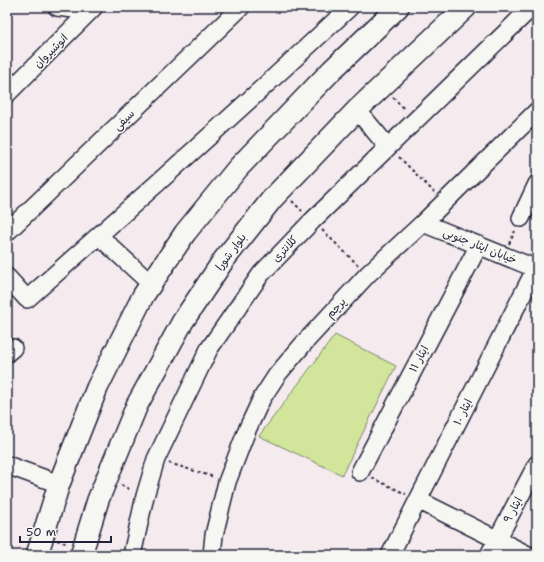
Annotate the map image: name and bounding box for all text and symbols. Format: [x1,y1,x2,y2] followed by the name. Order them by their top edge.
[31,31,71,71] street label: انوشیروان
[110,106,138,134] street label: سیفی
[441,224,519,268] street label: خیابان ایثار جنوبی
[212,230,250,274] street label: بلوار شورا
[269,232,301,265] street label: کلانتری
[323,294,350,322] street label: پرچم
[406,343,432,375] street label: ایثار ۱۱
[450,396,476,428] street label: ایثار ۱۰
[500,495,526,525] street label: ایثار ۹
[20,518,111,544] scale bar
[26,524,56,540] text: 50 m

